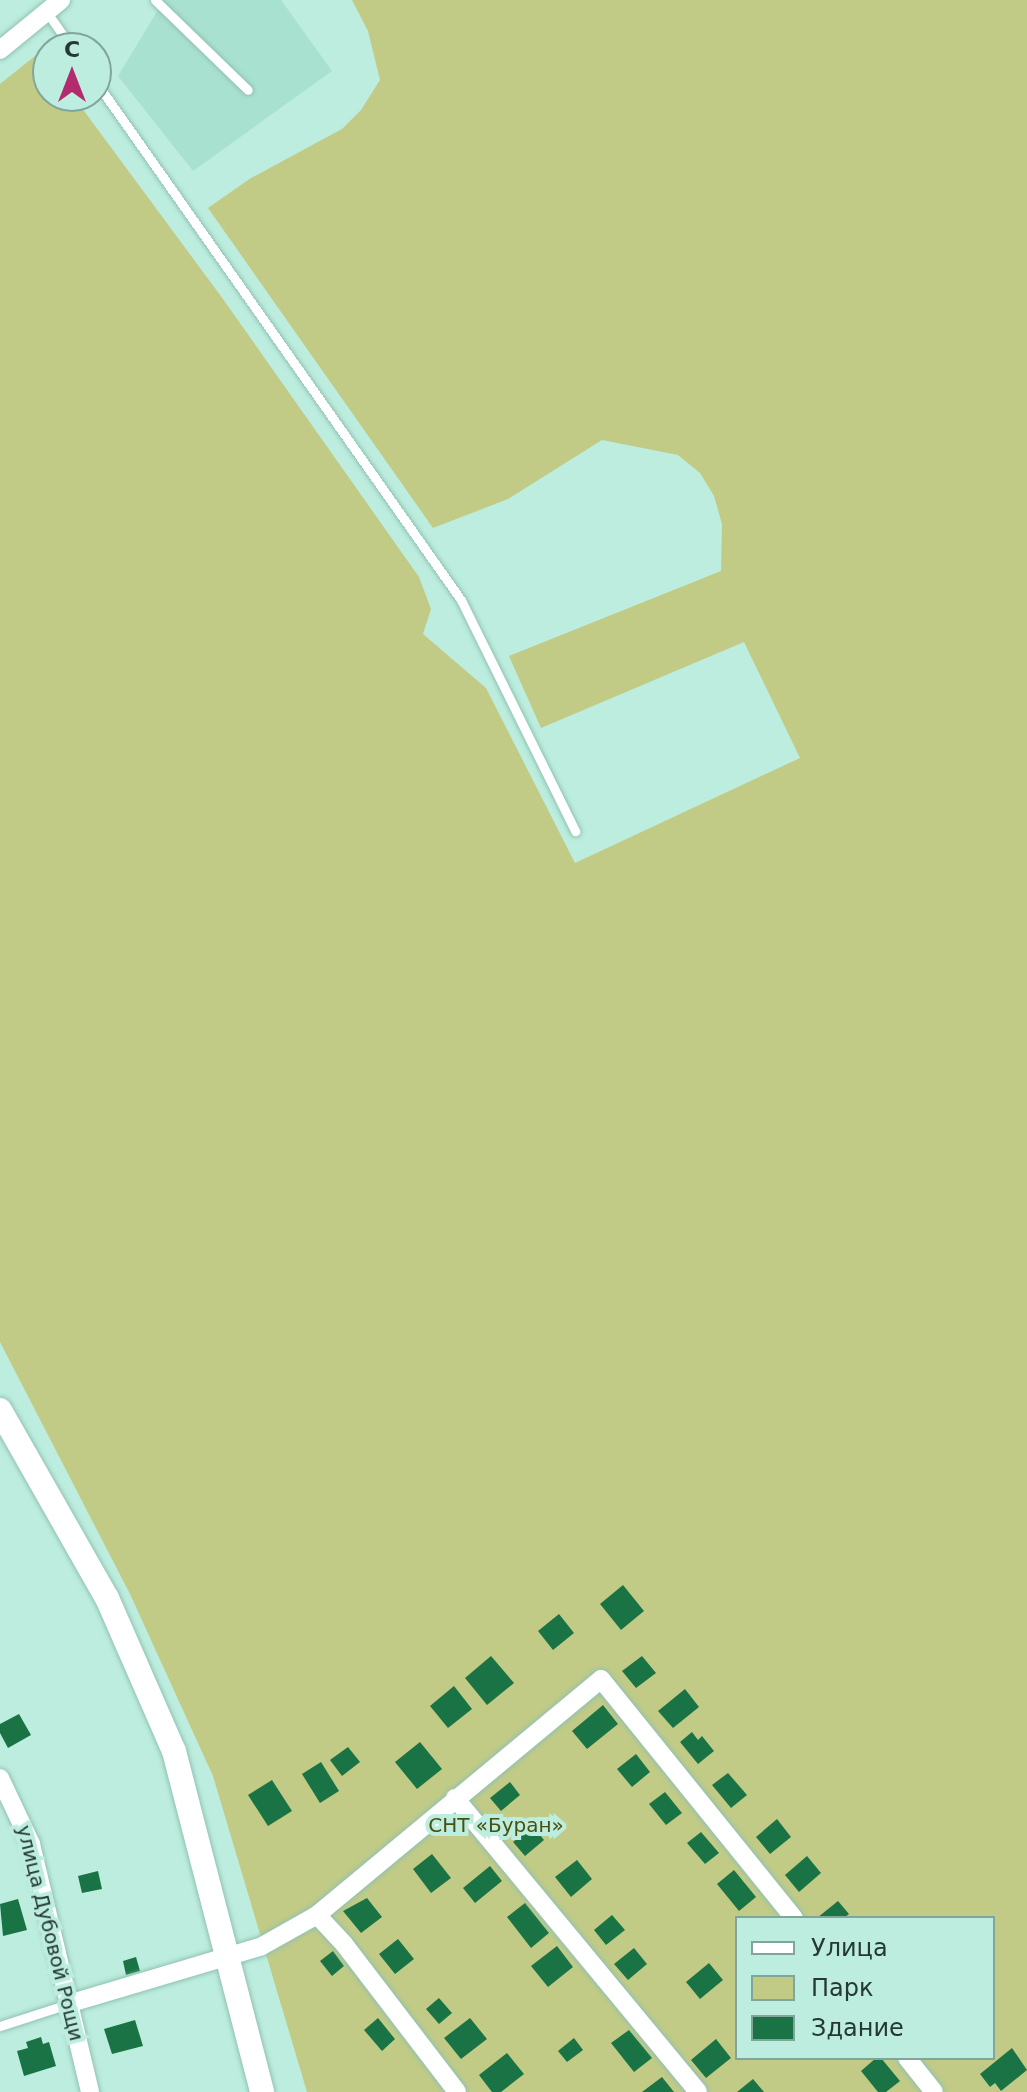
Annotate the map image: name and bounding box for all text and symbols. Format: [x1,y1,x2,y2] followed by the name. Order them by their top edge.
[32,32,112,112] north arrow
[64,37,80,62] text: С
[428,1813,564,1837] park label: СНТ «Буран»
[12,1823,88,2043] street label: улица Дубовой Рощи
[735,1916,995,2060] legend
[811,1934,888,1962] text: Улица
[811,1974,873,2002] text: Парк
[811,2014,904,2042] text: Здание

